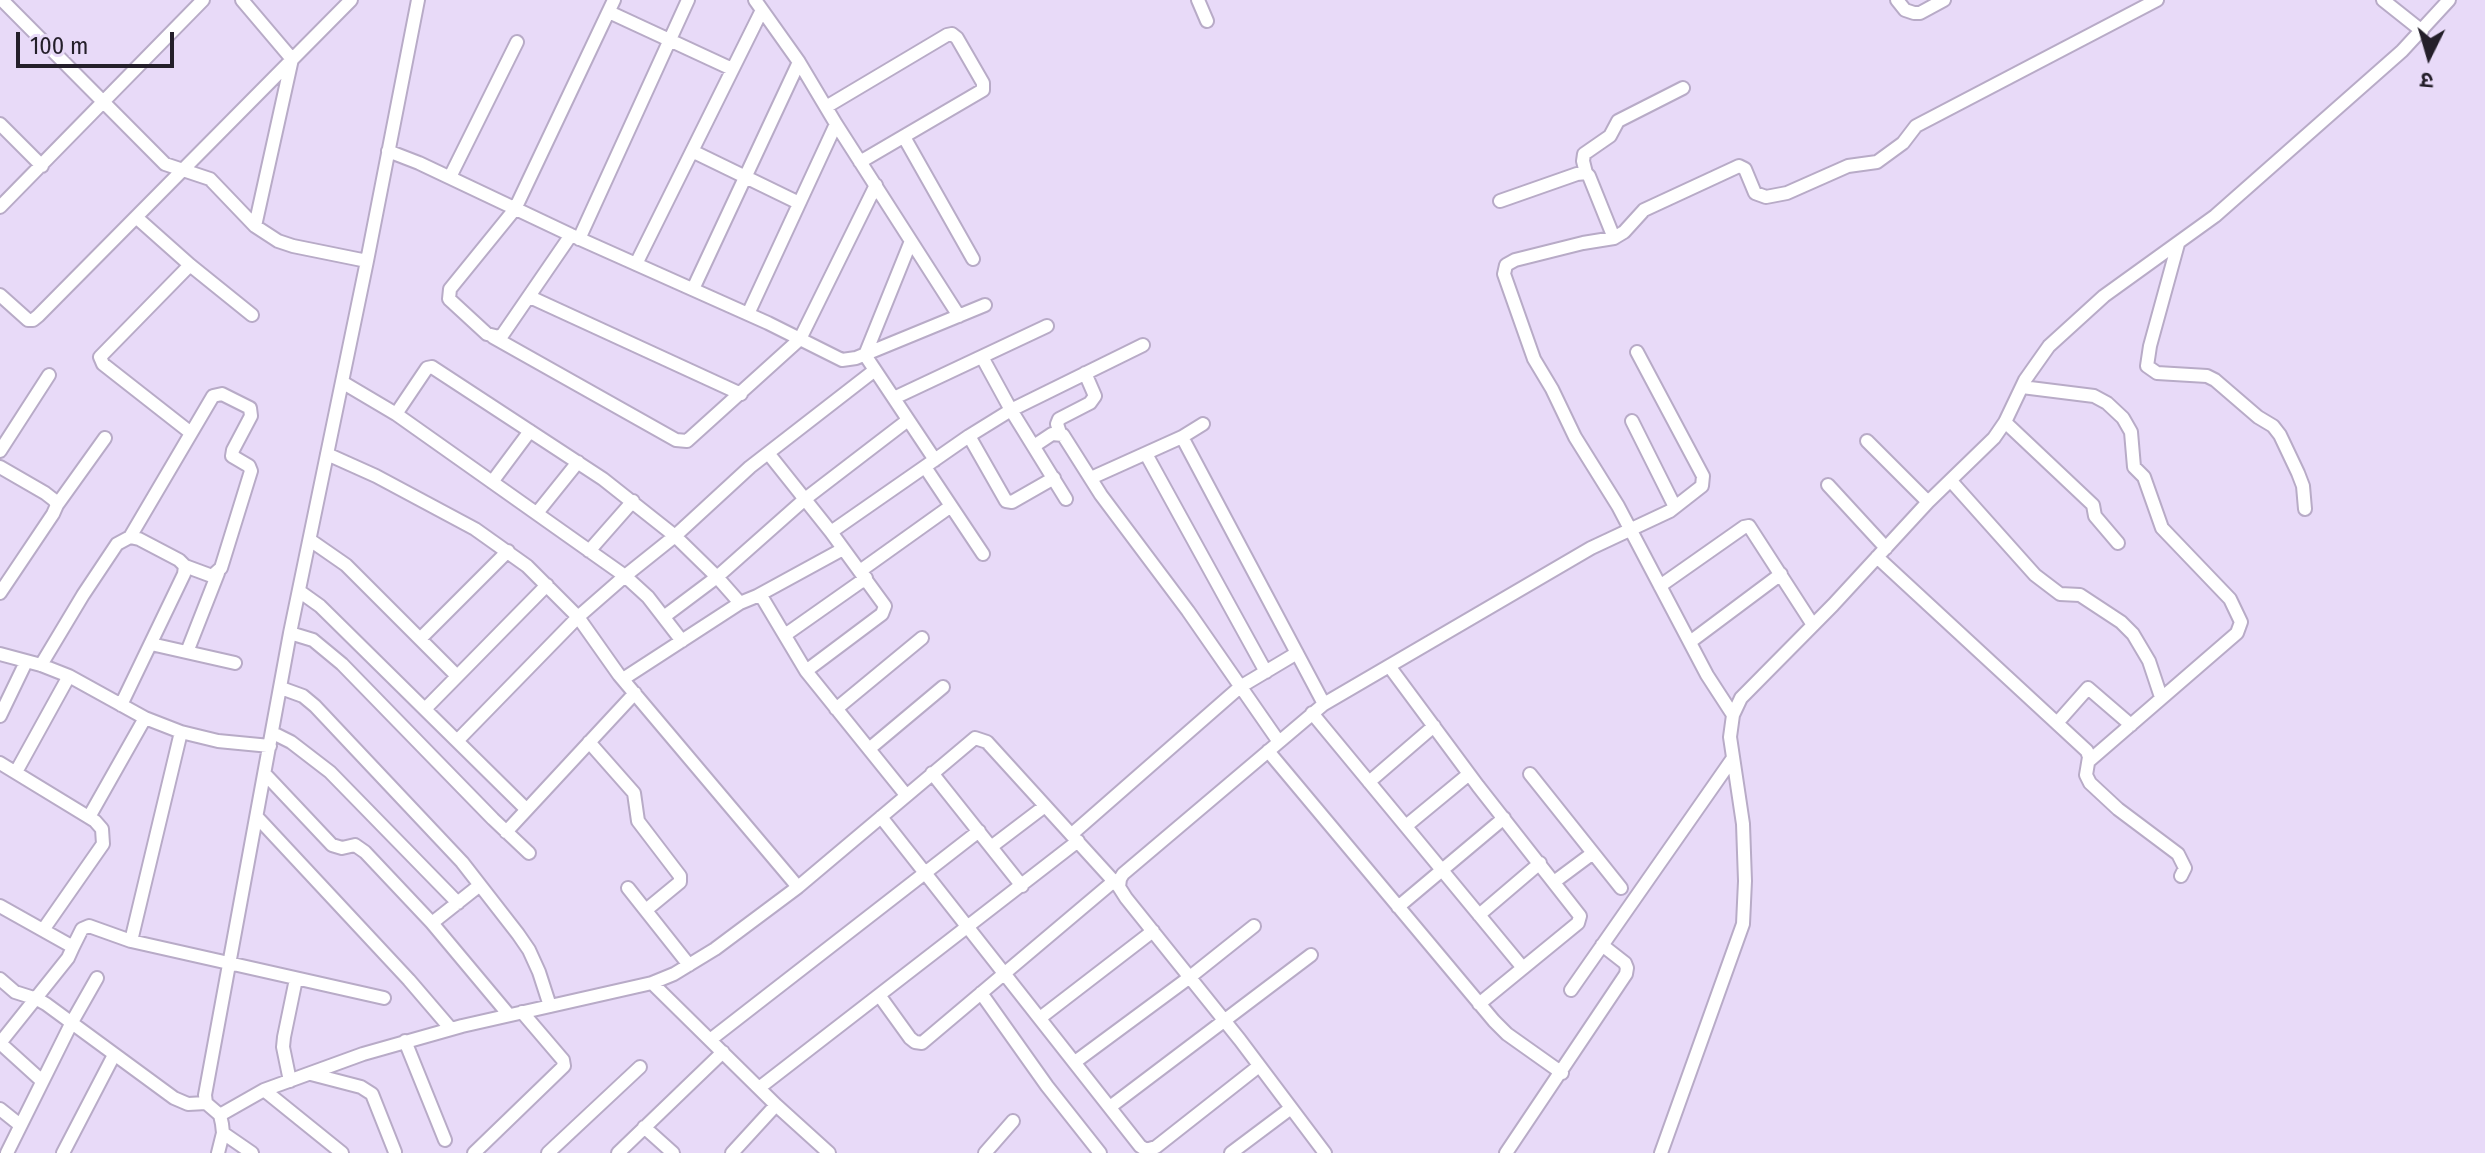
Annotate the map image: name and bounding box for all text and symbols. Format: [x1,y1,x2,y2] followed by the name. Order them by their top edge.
[20,16,178,66] scale bar
[2389,16,2469,96] north arrow
[30,32,88,60] text: 100 m
[2419,66,2434,94] text: उ

